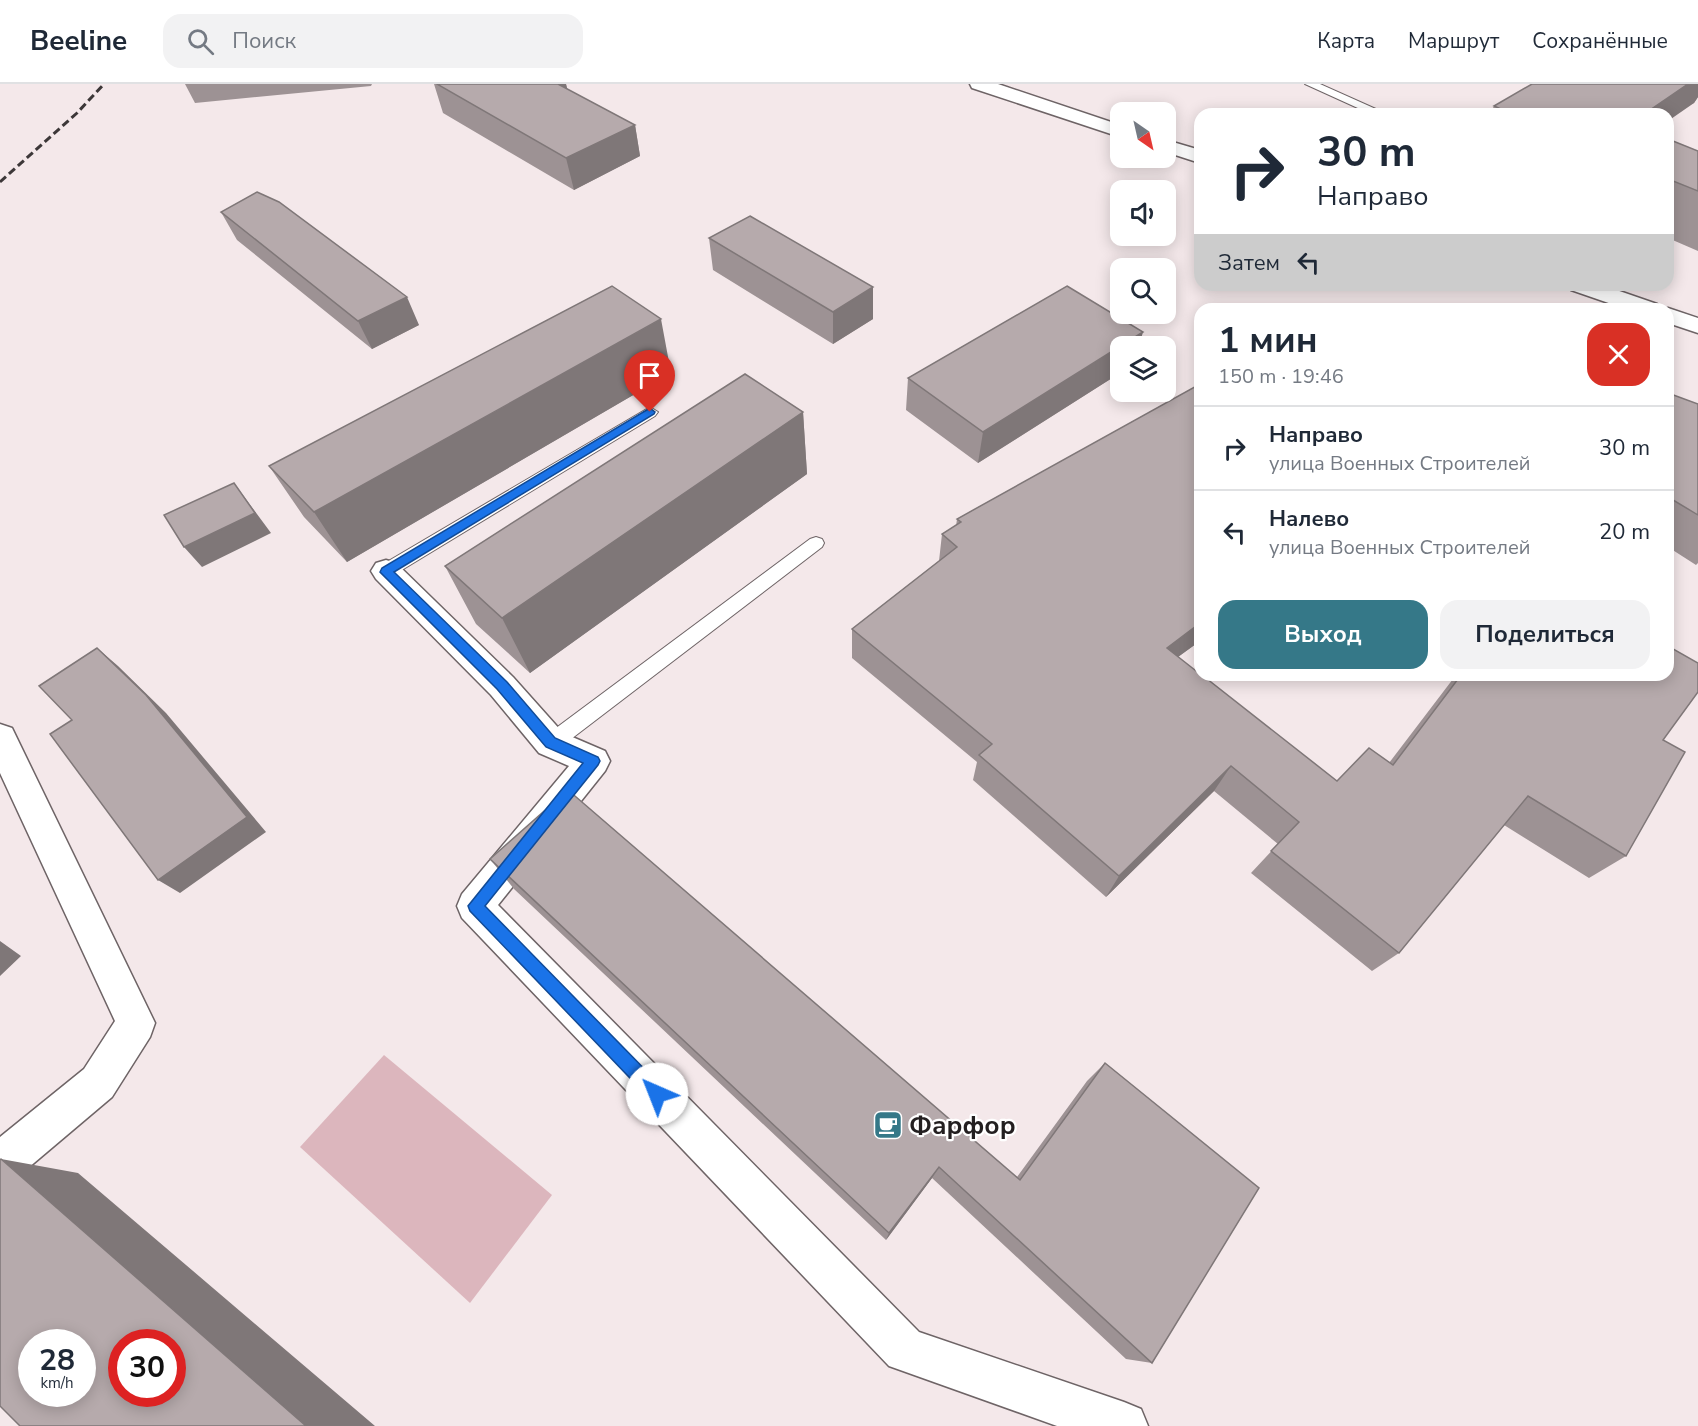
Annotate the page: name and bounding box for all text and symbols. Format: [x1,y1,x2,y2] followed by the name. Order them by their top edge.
[163,14,583,68] search box
[30,22,127,60] text: Beeline
[184,25,217,58] icon: search
[232,26,296,56] text: Поиск
[1317,27,1375,55] text: Карта
[1408,27,1499,55] text: Маршрут
[1532,27,1668,55] text: Сохранённые
[1110,102,1176,168] north arrow
[1110,102,1176,402] map controls
[1317,124,1416,181] text: 30 m
[1218,132,1296,210] icon: right
[1317,178,1428,215] text: Направо
[1110,180,1176,246] button: sound
[1292,246,1325,279] icon: left
[1218,248,1280,278] text: Затем
[1110,258,1176,324] button: search
[1218,316,1318,365] text: 1 мин
[1587,323,1650,386] button: close
[1110,336,1176,402] button: layers
[624,350,675,412] pin
[633,359,666,392] icon: arrive
[1218,363,1344,390] text: 150 m · 19:46
[1269,420,1363,450] text: Направо
[1218,432,1251,465] icon: right
[1599,433,1650,463] text: 30 m
[1269,450,1530,477] text: улица Военных Строителей
[1269,504,1349,534] text: Налево
[1218,516,1251,549] icon: left
[1599,517,1650,547] text: 20 m
[1269,534,1530,561] text: улица Военных Строителей
[1218,600,1428,669] button: Выход
[1440,600,1650,669] button: Поделиться
[625,1062,689,1126] position arrow
[909,1108,1016,1143] place label: Фарфор
[872,1109,904,1141] cafe icon: Фарфор
[108,1329,186,1407] speed limit sign: 30
[39,1340,75,1381] text: 28
[40,1373,74,1393] text: km/h

